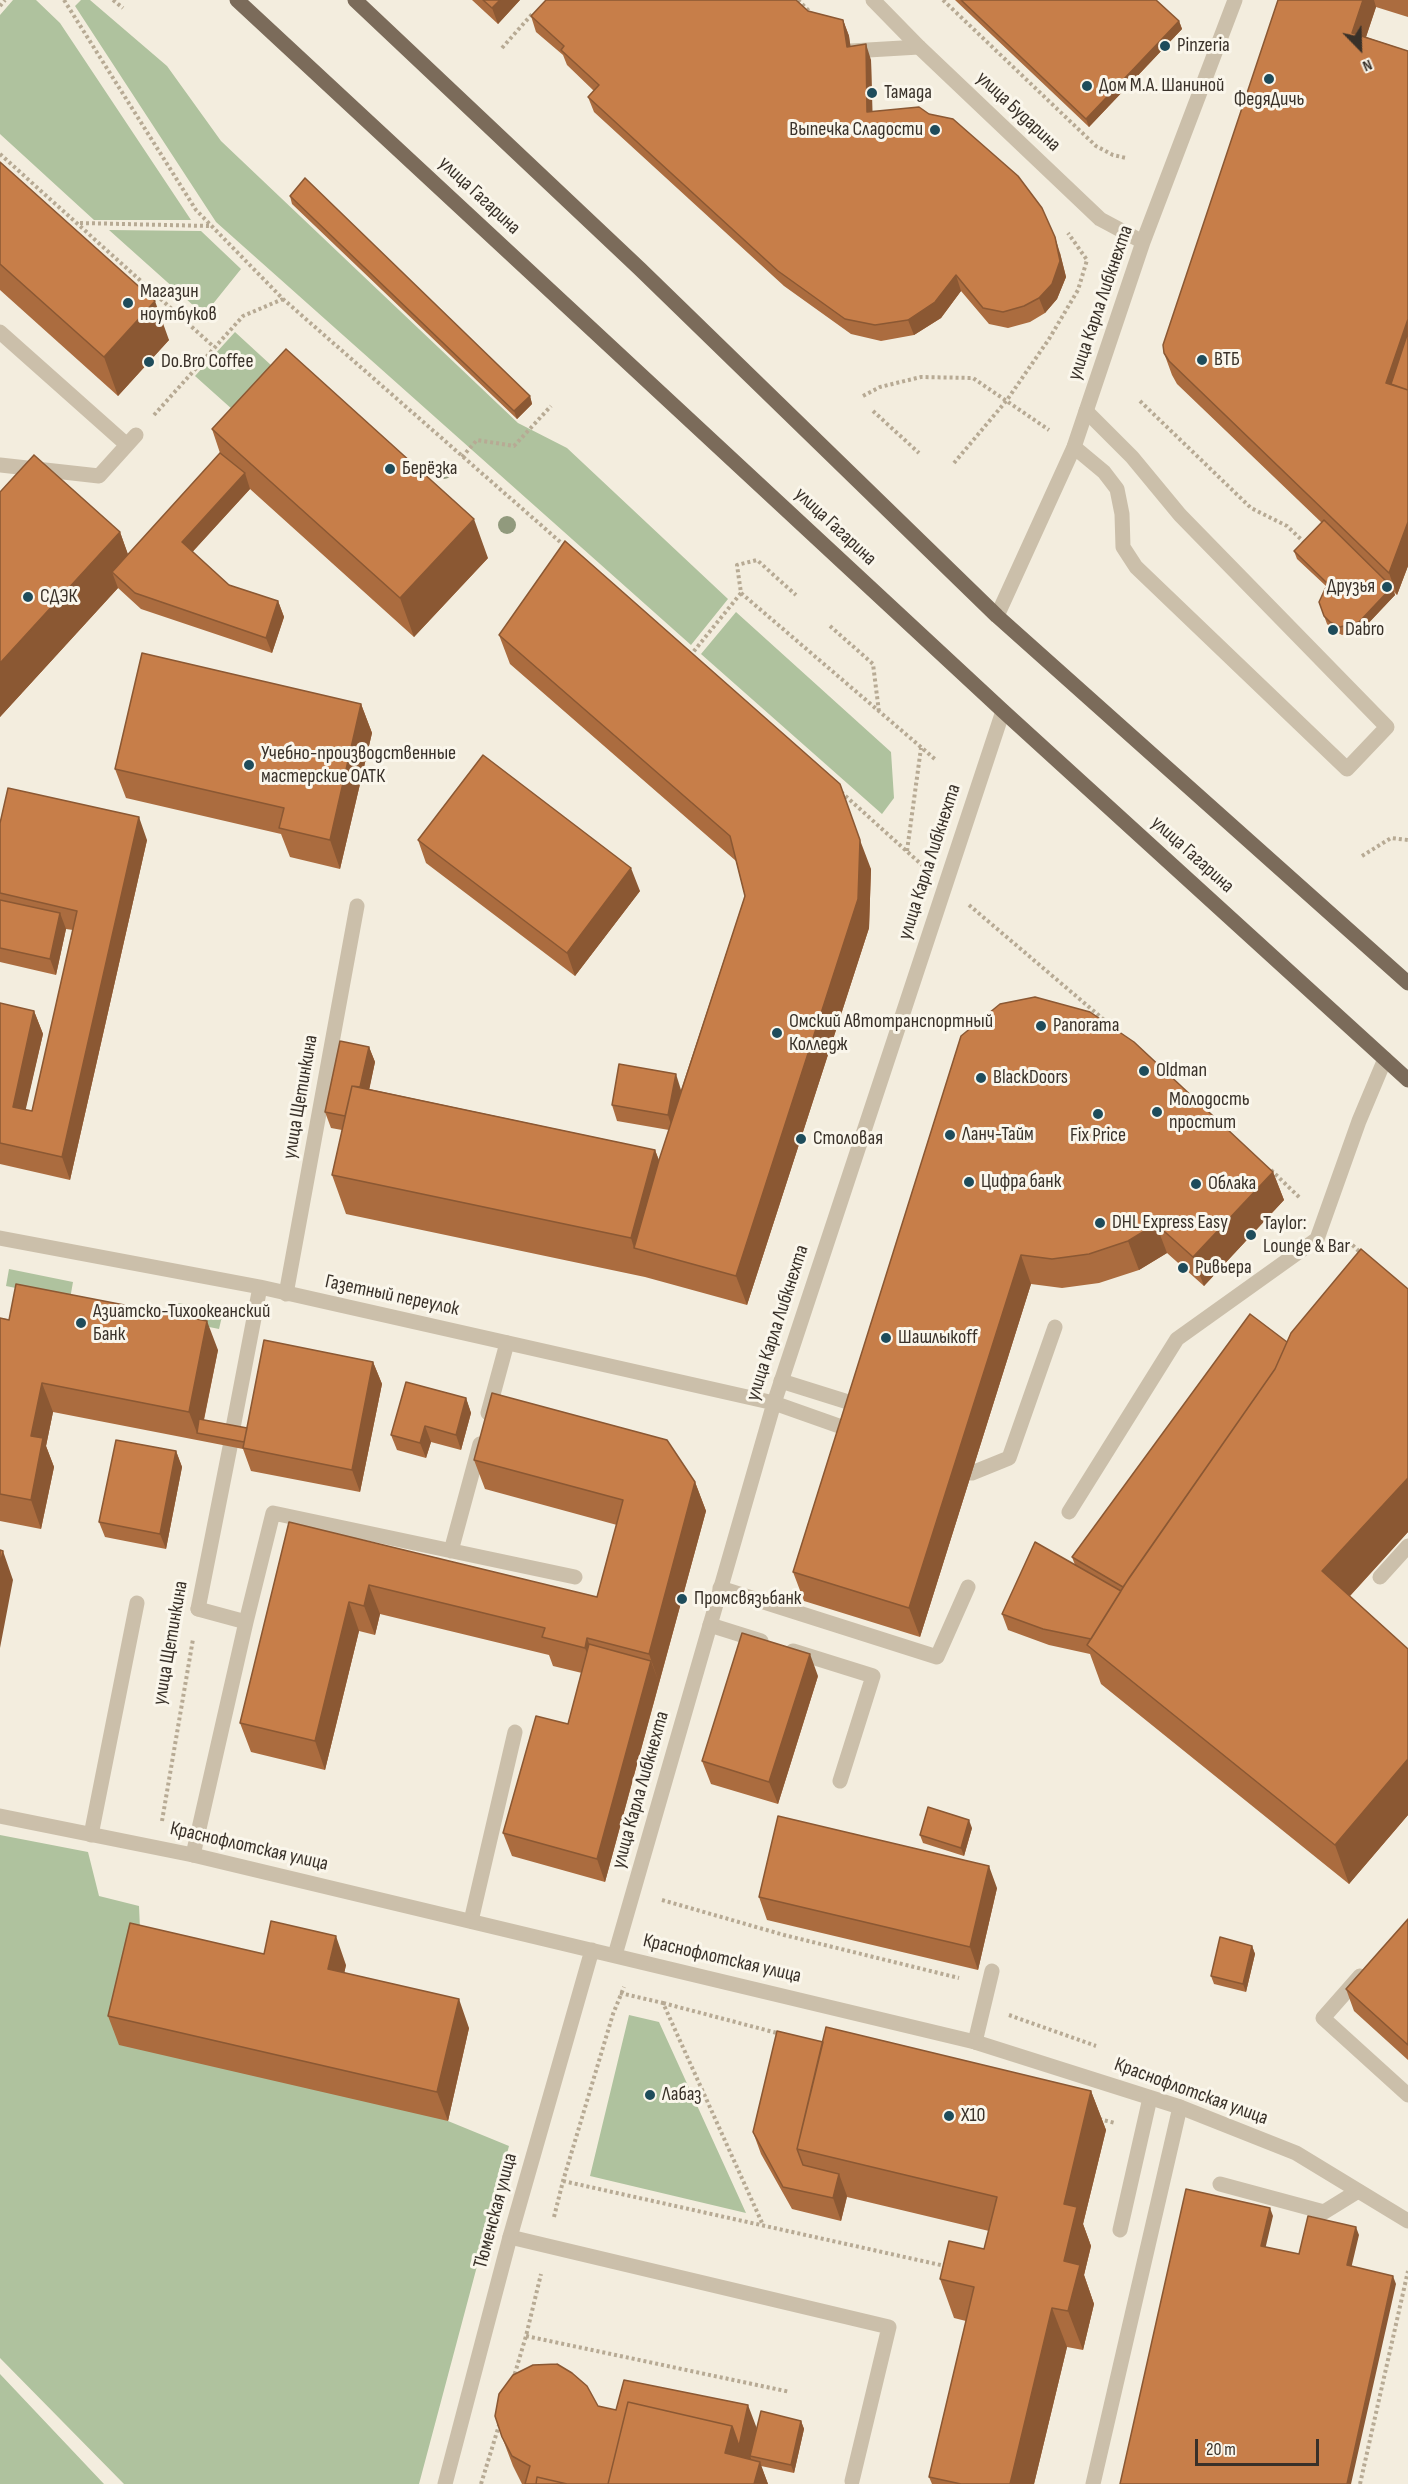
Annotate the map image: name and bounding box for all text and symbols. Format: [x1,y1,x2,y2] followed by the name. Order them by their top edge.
[1330,18,1390,78] north arrow
[1177,34,1230,58] place label: Pinzeria
[1158,39,1172,53] marker: Pinzeria
[1360,55,1375,75] text: N
[971,67,1065,157] street label: улица Бударина
[1262,72,1276,86] marker: ФедяДичь
[1099,74,1224,98] place label: Дом М.А. Шаниной
[1080,79,1094,93] marker: Дом М.А. Шаниной
[884,81,932,105] place label: Тамада
[865,86,879,100] marker: Тамада
[1234,88,1304,112] place label: ФедяДичь
[789,118,923,142] place label: Выпечка Сладости
[928,123,942,137] marker: Выпечка Сладости
[433,152,525,240] street label: улица Гагарина
[1063,222,1139,384] street label: улица Карла Либкнехта
[140,280,217,327] place label: Магазин ноутбуков
[121,296,135,310] marker: Магазин ноутбуков
[1214,348,1240,372] place label: ВТБ
[161,350,253,374] place label: Do.Bro Coffee
[1195,353,1209,367] marker: ВТБ
[142,355,156,369] marker: Do.Bro Coffee
[402,457,458,481] place label: Берёзка
[383,462,397,476] marker: Берёзка
[789,483,881,571] street label: улица Гагарина
[1327,575,1375,599] place label: Друзья
[1380,580,1394,594] marker: Друзья
[40,585,77,609] place label: СДЭК
[21,590,35,604] marker: СДЭК
[1345,618,1384,642] place label: Dabro
[1326,623,1340,637] marker: Dabro
[261,742,456,789] place label: Учебно-производственные мастерские ОАТК
[242,758,256,772] marker: Учебно-производственные мастерские ОАТК
[894,781,966,943] street label: улица Карла Либкнехта
[1145,811,1239,899] street label: улица Гагарина
[789,1010,993,1057] place label: Омский Автотранспортный Колледж
[1053,1014,1119,1038] place label: Panorama
[1034,1019,1048,1033] marker: Panorama
[770,1026,784,1040] marker: Омский Автотранспортный Колледж
[278,1033,324,1161] street label: улица Щетинкина
[1156,1059,1207,1083] place label: Oldman
[1137,1064,1151,1078] marker: Oldman
[993,1066,1068,1090] place label: BlackDoors
[974,1071,988,1085] marker: BlackDoors
[1169,1088,1250,1135] place label: Молодость простит
[1150,1105,1164,1119] marker: Молодость простит
[1091,1107,1105,1121] marker: Fix Price
[962,1123,1034,1147] place label: Ланч-Тайм
[1070,1124,1126,1148] place label: Fix Price
[813,1127,883,1151] place label: Столовая
[943,1128,957,1142] marker: Ланч-Тайм
[794,1132,808,1146] marker: Столовая
[981,1170,1061,1194] place label: Цифра банк
[1208,1172,1256,1196] place label: Облака
[962,1175,976,1189] marker: Цифра банк
[1189,1177,1203,1191] marker: Облака
[1112,1211,1228,1235] place label: DHL Express Easy
[1263,1212,1350,1259] place label: Taylor: Lounge & Bar
[1093,1216,1107,1230] marker: DHL Express Easy
[1244,1228,1258,1242] marker: Taylor: Lounge & Bar
[742,1242,814,1404] street label: улица Карла Либкнехта
[1195,1256,1252,1280] place label: Ривьера
[1176,1261,1190,1275] marker: Ривьера
[323,1270,461,1322] street label: Газетный переулок
[93,1300,270,1347] place label: Азиатско-Тихоокеанский Банк
[74,1316,88,1330] marker: Азиатско-Тихоокеанский Банк
[898,1326,978,1350] place label: Шашлыкoff
[879,1331,893,1345] marker: Шашлыкoff
[148,1579,194,1707] street label: улица Щетинкина
[694,1587,801,1611] place label: Промсвязьбанк
[675,1592,689,1606] marker: Промсвязьбанк
[607,1709,675,1871] street label: улица Карла Либкнехта
[168,1817,330,1877] street label: Краснофлотская улица
[641,1929,803,1989] street label: Краснофлотская улица
[1111,2053,1271,2131] street label: Краснофлотская улица
[662,2083,702,2107] place label: Лабаз
[643,2088,657,2102] marker: Лабаз
[961,2104,985,2128] place label: Х10
[942,2109,956,2123] marker: Х10
[469,2151,523,2271] street label: Тюменская улица
[1198,2427,1322,2465] scale bar
[1206,2439,1236,2460] text: 20 m

